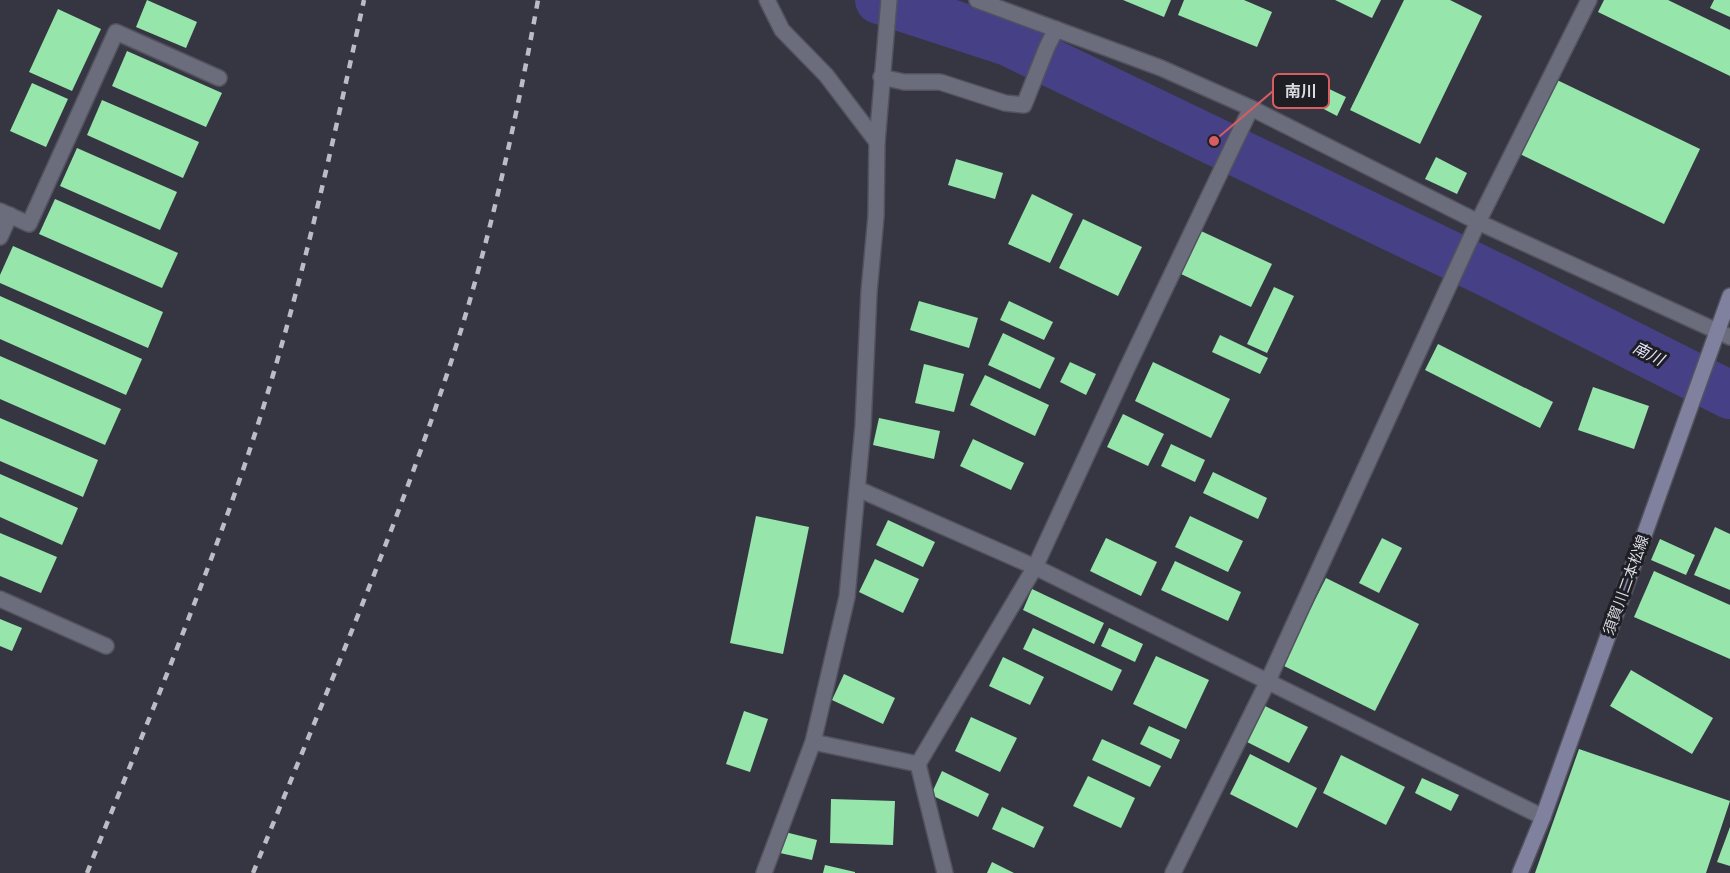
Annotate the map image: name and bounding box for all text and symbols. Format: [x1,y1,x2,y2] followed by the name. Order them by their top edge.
[1273,74,1329,108] callout: 南川
[1285,82,1317,102] text: 南川
[1629,338,1669,371] water label: 南川
[1600,533,1652,637] street label: 須賀川二本松線

